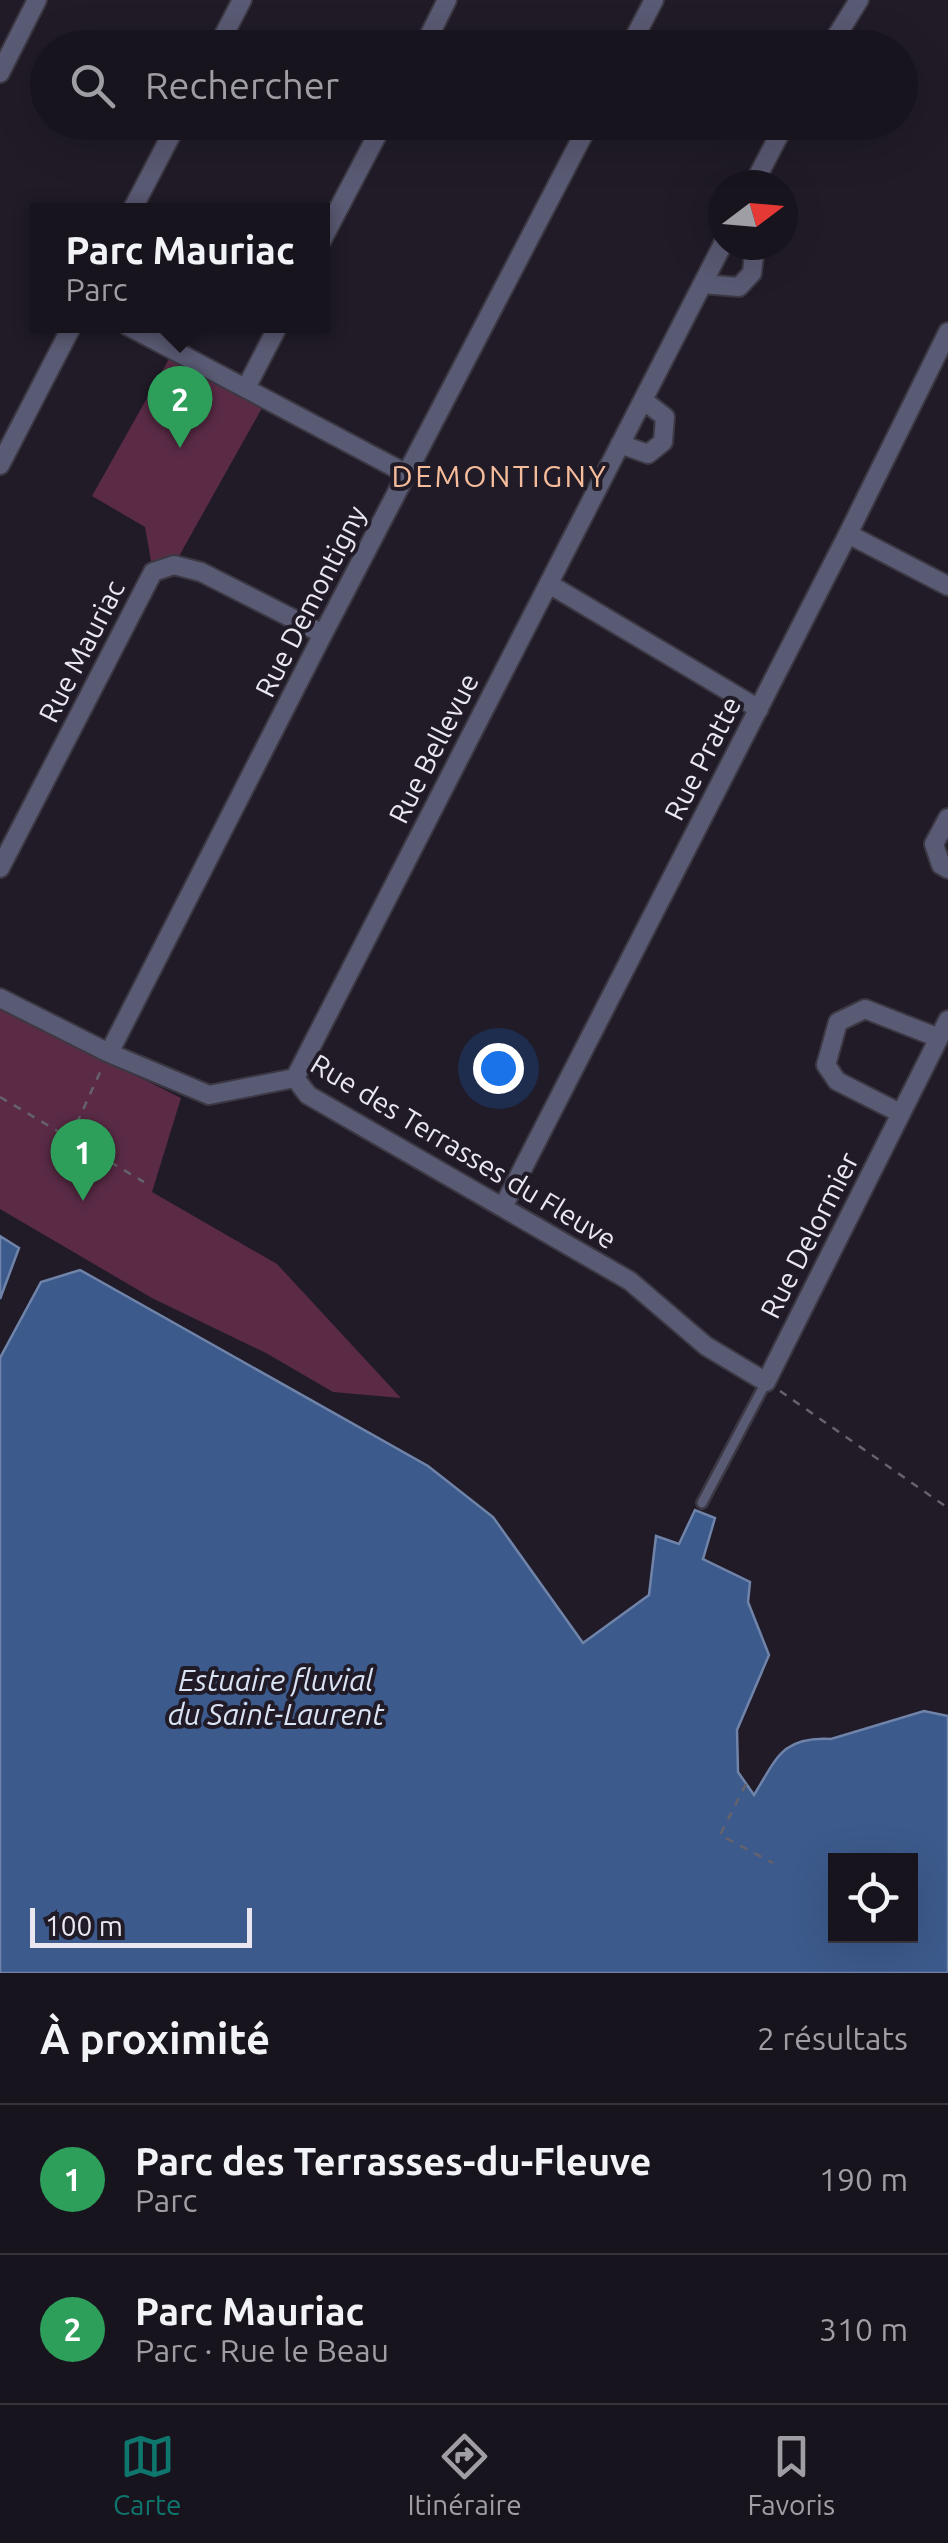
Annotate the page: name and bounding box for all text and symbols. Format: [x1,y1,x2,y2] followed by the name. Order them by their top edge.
[30,30,918,140] search box
[65,58,120,113] icon: search
[145,64,339,106] text: Rechercher
[708,170,798,260] north arrow
[30,203,330,333] popup
[65,229,295,271] text: Parc Mauriac
[65,271,128,307] text: Parc
[148,366,212,448] pin: 2
[392,459,608,493] district label: DEMONTIGNY
[248,500,372,702] street label: Rue Demontigny
[32,575,130,727] street label: Rue Mauriac
[382,668,484,828] street label: Rue Bellevue
[658,691,746,825] street label: Rue Pratte
[473,1043,524,1094] your location
[306,1047,622,1255] street label: Rue des Terrasses du Fleuve
[51,1118,116,1201] pin: 1
[754,1147,864,1323] street label: Rue Delormier
[168,1663,385,1731] water label: Estuaire fluvial du Saint-Laurent
[828,1853,918,1943] map controls
[828,1853,918,1943] button: locate
[30,1903,252,1948] scale bar
[45,1910,123,1941] text: 100 m
[40,2015,270,2062] text: À proximité
[757,2020,908,2056] text: 2 résultats
[135,2140,652,2182] text: Parc des Terrasses-du-Fleuve
[63,2161,82,2197] text: 1
[819,2161,908,2197] text: 190 m
[135,2182,197,2218] text: Parc
[135,2290,364,2332] text: Parc Mauriac
[63,2311,82,2347] text: 2
[819,2311,908,2347] text: 310 m
[135,2332,389,2368] text: Parc · Rue le Beau
[113,2429,182,2520] tab: Carte
[407,2429,522,2520] tab: Itinéraire
[747,2429,835,2520] tab: Favoris

